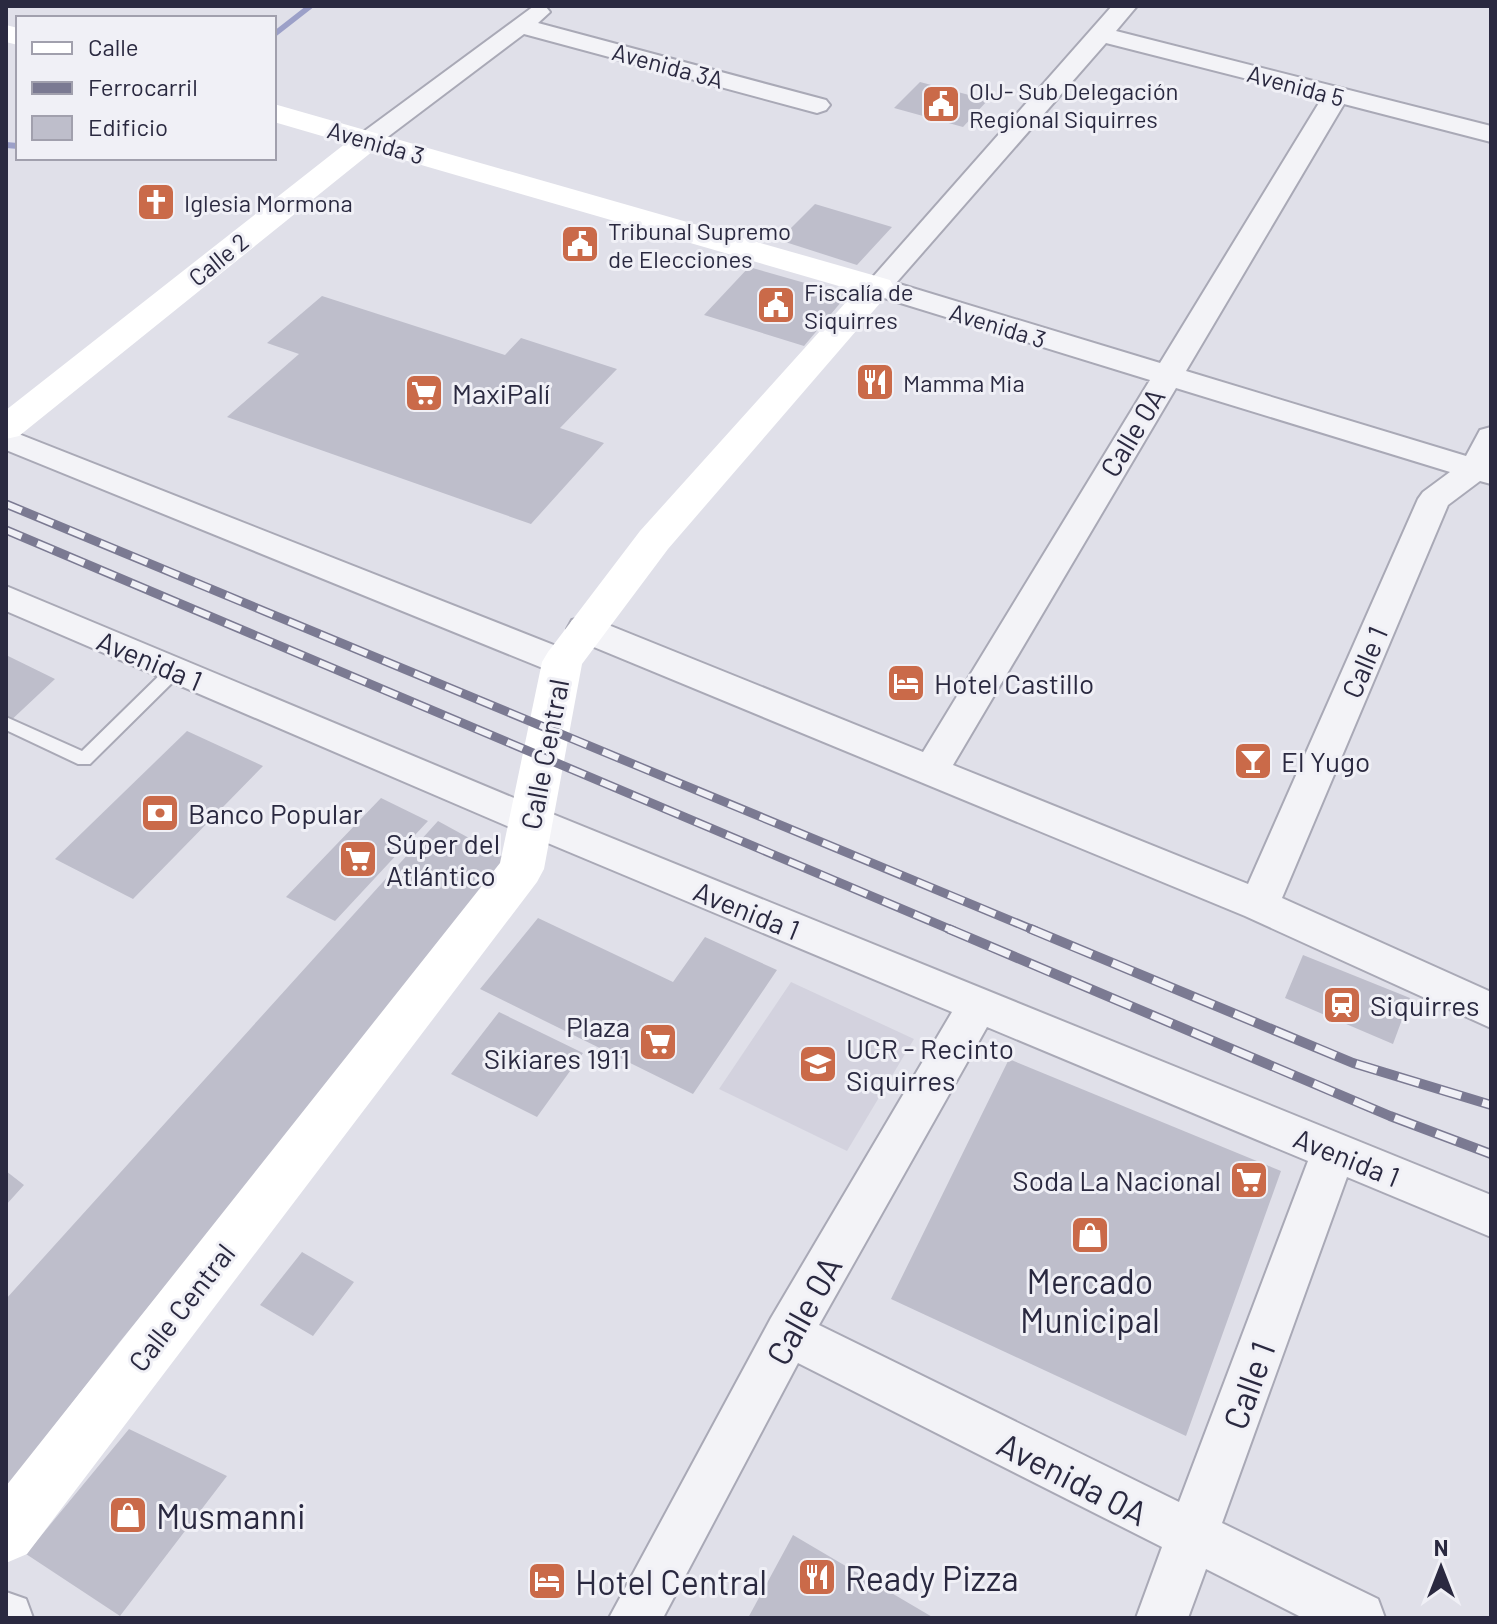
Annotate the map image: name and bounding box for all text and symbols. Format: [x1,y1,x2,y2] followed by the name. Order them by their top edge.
[16,16,276,160] legend
[88,32,139,61] text: Calle
[609,36,727,94] street label: Avenida 3A
[1244,58,1348,112] street label: Avenida 5
[88,72,198,101] text: Ferrocarril
[969,76,1178,133] place label: OIJ- Sub Delegación Regional Siquirres
[920,83,962,125] public building icon: OIJ- Sub Delegación Regional Siquirres
[88,112,168,141] text: Edificio
[324,114,428,170] street label: Avenida 3
[135,181,177,223] church icon: Iglesia Mormona
[184,188,353,217] place label: Iglesia Mormona
[608,216,791,273] place label: Tribunal Supremo de Elecciones
[559,223,601,265] public building icon: Tribunal Supremo de Elecciones
[182,226,254,292] street label: Calle 2
[804,277,914,334] place label: Fiscalía de Siquirres
[755,284,797,326] public building icon: Fiscalía de Siquirres
[946,297,1050,353] street label: Avenida 3
[854,361,896,403] restaurant icon: Mamma Mia
[903,368,1025,397] place label: Mamma Mia
[403,372,445,414] supermarket icon: MaxiPalí
[452,376,550,410] place label: MaxiPalí
[1092,382,1172,482] street label: Calle 0A
[1334,621,1394,703] street label: Calle 1
[92,623,208,697] street label: Avenida 1
[885,662,927,704] hotel icon: Hotel Castillo
[934,666,1094,700] place label: Hotel Castillo
[513,676,575,832] street label: Calle Central
[1232,740,1274,782] bar icon: El Yugo
[1281,744,1370,778] place label: El Yugo
[139,792,181,834] bank icon: Banco Popular
[188,796,363,830] place label: Banco Popular
[386,826,500,892] place label: Súper del Atlántico
[337,838,379,880] supermarket icon: Súper del Atlántico
[689,873,805,947] street label: Avenida 1
[1321,984,1363,1026] station icon: Siquirres
[1370,988,1479,1022] place label: Siquirres
[484,1009,630,1075] place label: Plaza Sikiares 1911
[637,1021,679,1063] supermarket icon: Plaza Sikiares 1911
[846,1031,1014,1097] place label: UCR - Recinto Siquirres
[797,1043,839,1085] school or university icon: UCR - Recinto Siquirres
[1289,1120,1405,1194] street label: Avenida 1
[1228,1159,1270,1201] supermarket icon: Soda La Nacional
[1012,1163,1221,1197] place label: Soda La Nacional
[1069,1214,1111,1256] shop icon: Mercado Municipal
[121,1236,241,1378] street label: Calle Central
[756,1248,850,1372] street label: Calle 0A
[1020,1260,1160,1340] place label: Mercado Municipal
[1213,1336,1283,1434] street label: Calle 1
[991,1423,1155,1533] street label: Avenida 0A
[107,1494,149,1536] shop icon: Musmanni
[156,1495,306,1536] place label: Musmanni
[1401,1528,1481,1608] north arrow
[1434,1534,1448,1560] text: N
[796,1556,838,1598] restaurant icon: Ready Pizza
[845,1557,1019,1598] place label: Ready Pizza
[526,1560,568,1602] hotel icon: Hotel Central
[575,1561,767,1602] place label: Hotel Central

